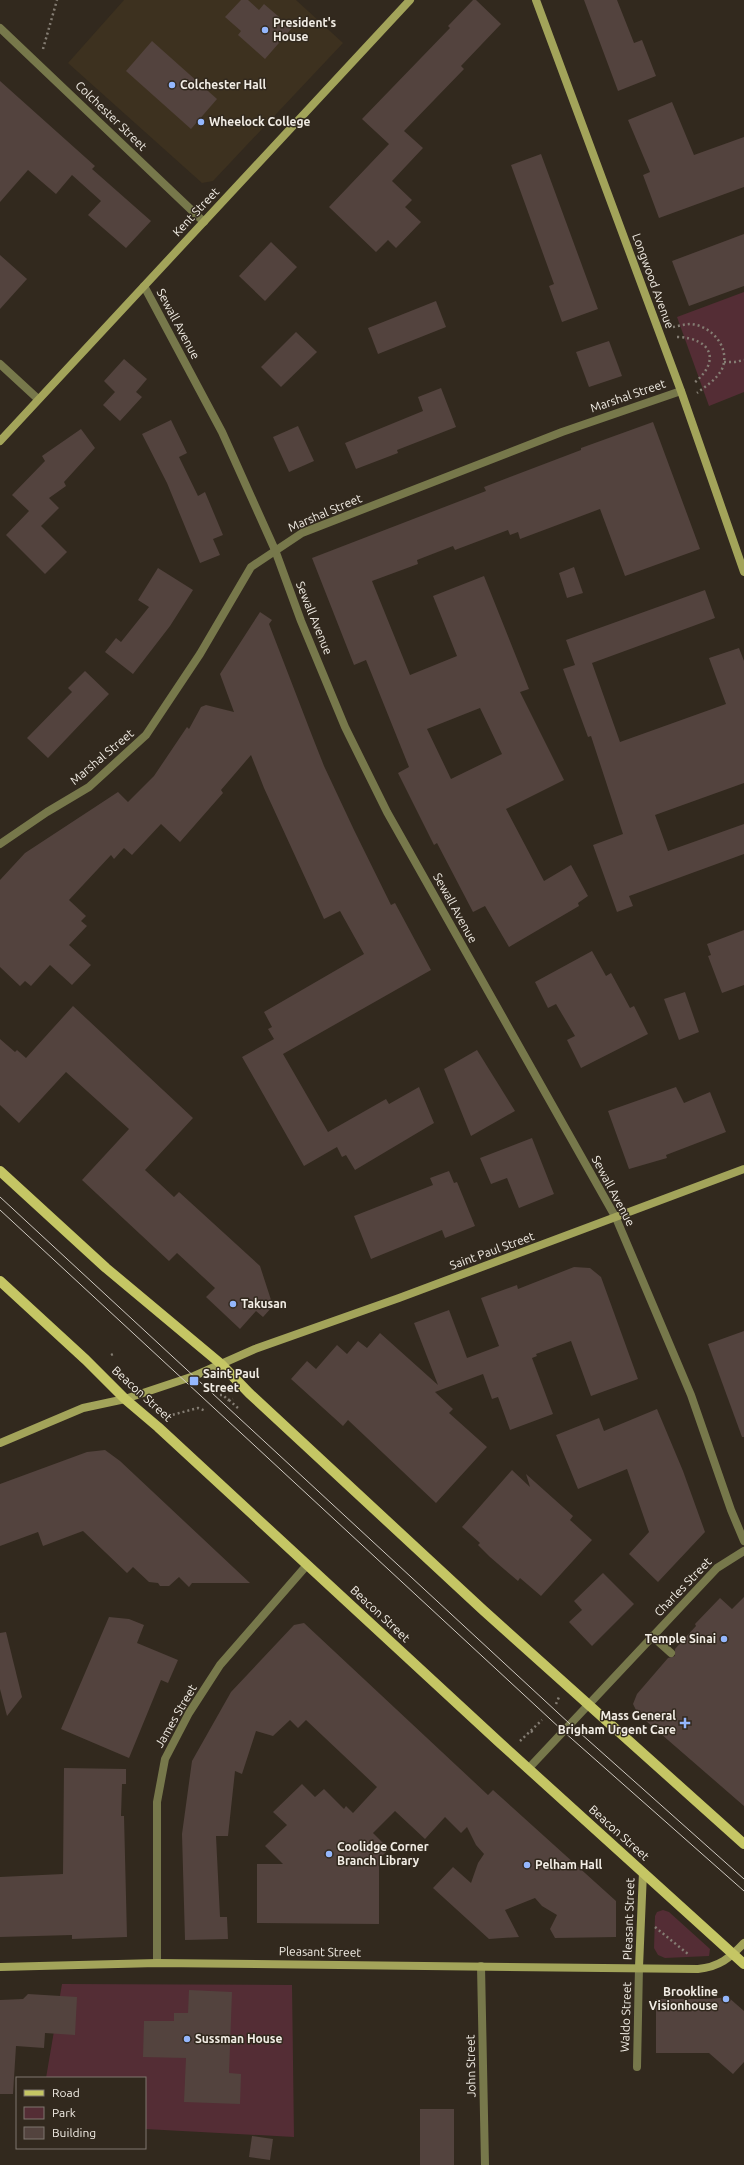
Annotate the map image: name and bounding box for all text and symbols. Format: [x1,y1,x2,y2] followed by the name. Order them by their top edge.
[273,16,337,43] place label: President's House
[260,25,270,35] marker: President's House
[73,78,150,153] street label: Colchester Street
[180,78,266,91] place label: Colchester Hall
[167,80,177,90] marker: Colchester Hall
[209,115,311,128] place label: Wheelock College
[196,117,206,127] marker: Wheelock College
[170,184,222,239] street label: Kent Street
[630,231,677,330] street label: Longwood Avenue
[154,286,202,361] street label: Sewall Avenue
[588,376,667,414] street label: Marshal Street
[286,491,364,534] street label: Marshal Street
[294,579,335,656] street label: Sewall Avenue
[67,726,136,787] street label: Marshal Street
[431,871,480,945] street label: Sewall Avenue
[589,1153,637,1228] street label: Sewall Avenue
[448,1229,536,1272] street label: Saint Paul Street
[241,1297,287,1310] place label: Takusan
[228,1299,238,1309] marker: Takusan
[110,1363,175,1424] street label: Beacon Street
[203,1367,260,1394] place label: Saint Paul Street
[188,1375,200,1387] marker: Saint Paul Street
[652,1555,714,1619] street label: Charles Street
[348,1583,413,1645] street label: Beacon Street
[645,1632,716,1645] place label: Temple Sinai
[719,1634,729,1644] marker: Temple Sinai
[152,1682,199,1750] street label: James Street
[558,1709,676,1736] place label: Mass General Brigham Urgent Care
[679,1717,691,1729] marker: Mass General Brigham Urgent Care
[587,1802,652,1863] street label: Beacon Street
[337,1840,429,1867] place label: Coolidge Corner Branch Library
[324,1849,334,1859] marker: Coolidge Corner Branch Library
[535,1858,603,1871] place label: Pelham Hall
[522,1860,532,1870] marker: Pelham Hall
[621,1877,636,1960] street label: Pleasant Street
[279,1944,362,1959] street label: Pleasant Street
[618,1981,633,2052] street label: Waldo Street
[649,1985,718,2012] place label: Brookline Visionhouse
[721,1994,731,2004] marker: Brookline Visionhouse
[195,2032,282,2045] place label: Sussman House
[182,2034,192,2044] marker: Sussman House
[463,2034,478,2098] street label: John Street
[16,2077,146,2149] legend
[52,2086,80,2099] text: Road
[52,2106,76,2119] text: Park
[52,2126,96,2139] text: Building

